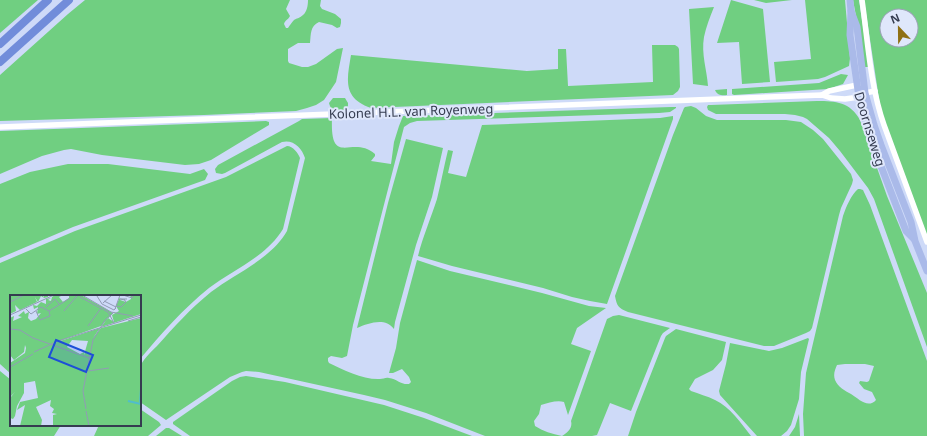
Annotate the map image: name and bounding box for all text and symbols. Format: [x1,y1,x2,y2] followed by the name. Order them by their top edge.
[879,8,919,48] north arrow
[888,10,902,27] text: N
[850,89,890,169] street label: Doornseweg
[328,99,494,123] street label: Kolonel H.L. van Royenweg
[10,295,141,426] inset map

